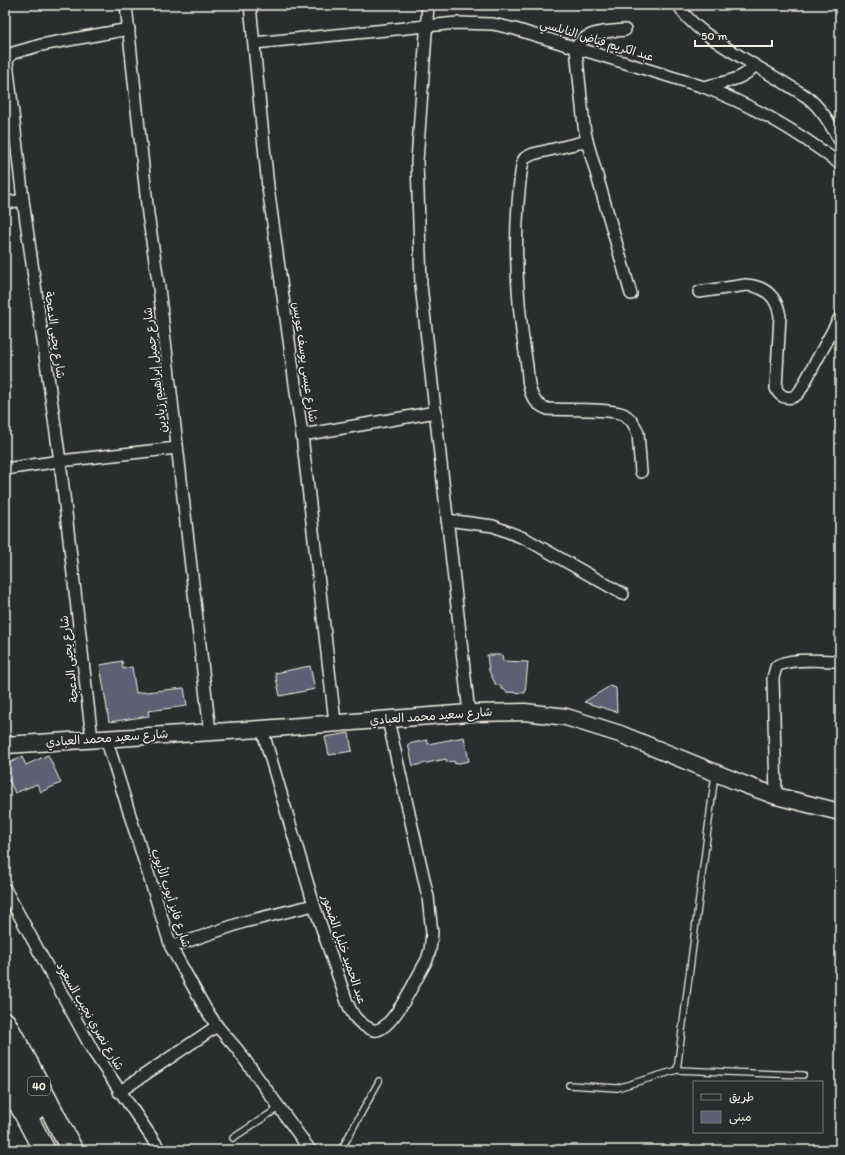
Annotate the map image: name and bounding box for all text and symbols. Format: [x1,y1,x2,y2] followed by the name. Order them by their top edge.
[537,16,656,68] street label: عبد الكريم فياض النابلسي
[695,22,772,48] scale bar
[701,29,727,43] text: 50 m
[40,291,68,380] street label: شارع يحيى الدعجة
[288,301,320,423] street label: شارع عيسى يوسف عويس
[140,306,172,434] street label: شارع جميل إبراهيم زيادين
[57,614,83,703] street label: شارع يحيى الدعجة
[369,705,493,729] street label: شارع سعيد محمد العبادي
[45,727,169,751] street label: شارع سعيد محمد العبادي
[147,847,195,950] street label: شارع فايز أيوب الأيوب
[317,891,369,1006] street label: عبد الحميد خليل الضمور
[52,959,127,1074] street label: شارع نصري نجيب السعود
[28,1077,50,1095] road number: 40
[693,1081,823,1133] legend
[729,1090,754,1104] text: طريق
[729,1110,752,1125] text: مبنى

